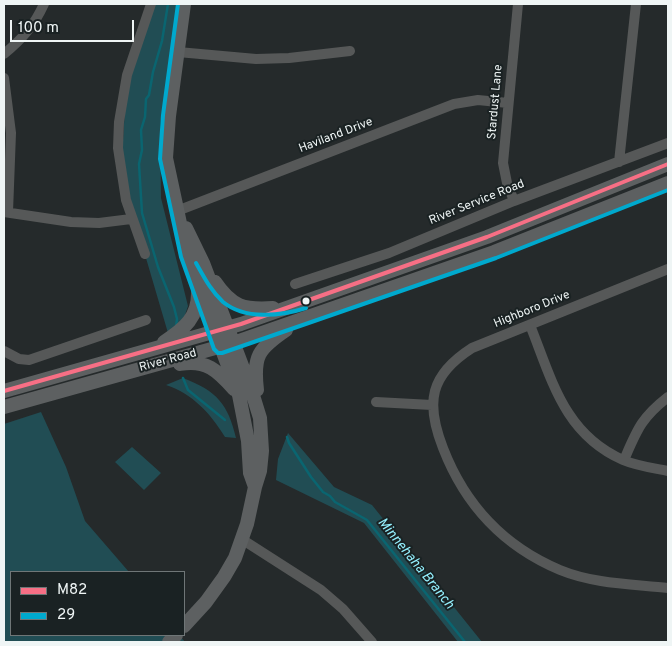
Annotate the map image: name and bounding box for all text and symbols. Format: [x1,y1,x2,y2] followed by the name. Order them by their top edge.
[12,10,136,42] scale bar
[18,19,59,38] text: 100 m
[486,64,506,140] street label: Stardust Lane
[297,115,375,157] street label: Haviland Drive
[427,177,527,229] street label: River Service Road
[492,288,572,332] street label: Highboro Drive
[301,296,311,306] unlabelled marker
[138,346,198,376] street label: River Road
[373,515,457,613] water label: Minnehaha Branch
[10,571,185,636] legend
[57,581,87,600] text: M82
[57,606,75,625] text: 29

